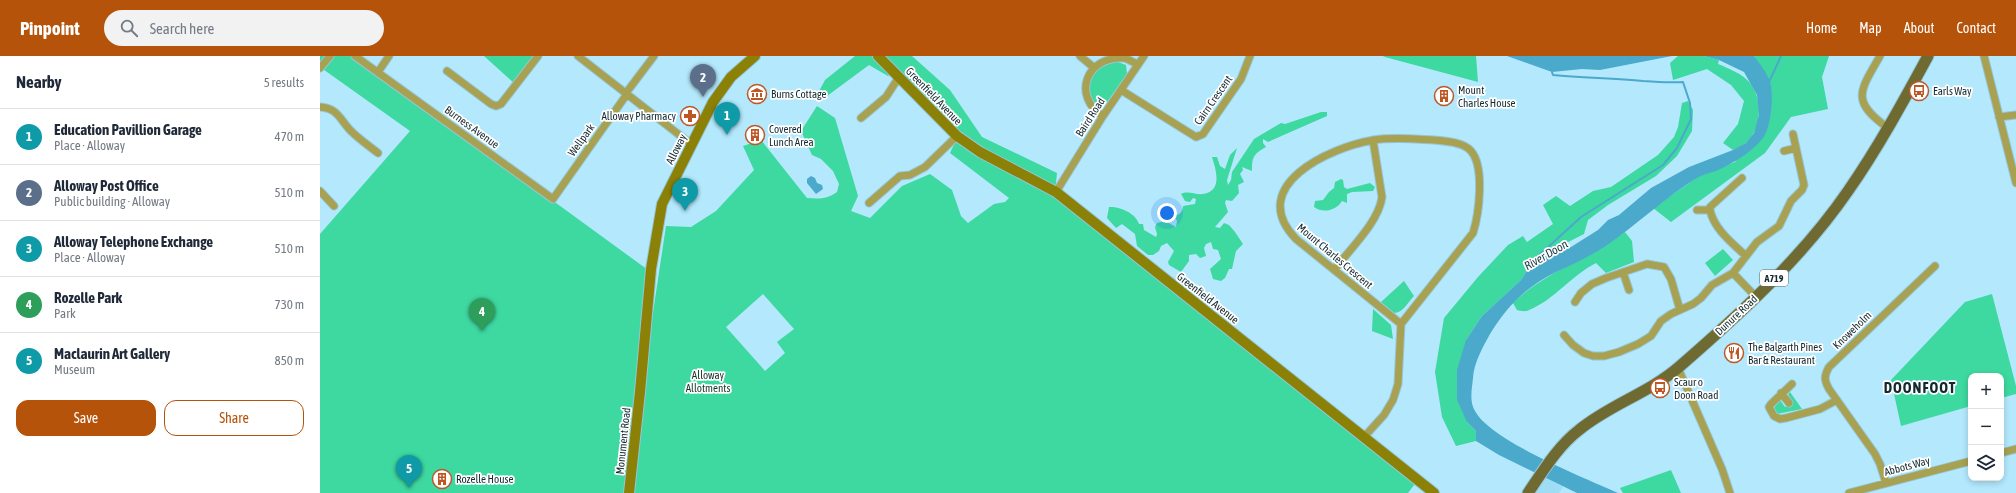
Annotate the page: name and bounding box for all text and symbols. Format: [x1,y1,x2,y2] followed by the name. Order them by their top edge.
[104,10,384,46] search box
[20,17,80,39] text: Pinpoint
[118,17,140,39] icon: search
[150,20,214,37] text: Search here
[1806,20,1837,36] text: Home
[1859,20,1882,36] text: Map
[1904,20,1935,36] text: About
[1957,20,1996,36] text: Contact
[690,64,716,97] pin: 2
[904,65,964,127] street label: Greenfield Avenue
[16,72,62,92] text: Nearby
[1192,73,1234,127] street label: Cairn Crescent
[264,75,304,90] text: 5 results
[1908,80,1930,102] bus stop icon: Earls Way
[746,83,768,105] museum icon: Burns Cottage
[1458,84,1516,109] place label: Mount Charles House
[1433,85,1455,107] building icon: Mount Charles House
[1933,85,1972,97] place label: Earls Way
[771,88,827,100] place label: Burns Cottage
[1073,95,1107,139] street label: Baird Road
[714,102,740,135] pin: 1
[443,103,501,151] street label: Burness Avenue
[679,105,701,127] pharmacy icon: Alloway Pharmacy
[601,110,676,122] place label: Alloway Pharmacy
[54,121,202,138] text: Education Pavillion Garage
[565,121,597,158] street label: Wellpark
[769,123,814,148] place label: Covered Lunch Area
[744,124,766,146] building icon: Covered Lunch Area
[26,129,32,144] text: 1
[275,129,304,144] text: 470 m
[663,131,689,166] street label: Alloway
[54,138,125,153] text: Place · Alloway
[54,177,159,194] text: Alloway Post Office
[672,178,698,211] pin: 3
[26,185,32,200] text: 2
[275,185,304,200] text: 510 m
[54,194,170,209] text: Public building · Alloway
[1157,203,1177,223] your location
[1295,221,1375,291] street label: Mount Charles Crescent
[54,233,213,250] text: Alloway Telephone Exchange
[1522,237,1570,273] water label: River Doon
[26,241,32,256] text: 3
[275,241,304,256] text: 510 m
[54,250,125,265] text: Place · Alloway
[1175,270,1241,326] street label: Greenfield Avenue
[1760,270,1788,286] road number: A719
[54,289,122,306] text: Rozelle Park
[1713,293,1759,337] street label: Dunure Road
[26,297,32,312] text: 4
[275,297,304,312] text: 730 m
[469,298,495,331] pin: 4
[54,306,76,321] text: Park
[1830,309,1874,351] street label: Knoweholm
[1748,341,1822,366] place label: The Balgarth Pines Bar & Restaurant
[1723,342,1745,364] restaurant icon: The Balgarth Pines Bar & Restaurant
[54,345,170,362] text: Maclaurin Art Gallery
[26,353,32,368] text: 5
[275,353,304,368] text: 850 m
[54,362,95,377] text: Museum
[686,369,730,394] park label: Alloway Allotments
[1968,373,2004,481] map controls
[1968,373,2004,409] button: +
[1674,376,1718,401] place label: Scaur o Doon Road
[1649,377,1671,399] bus stop icon: Scaur o Doon Road
[1884,379,1956,396] district label: DOONFOOT
[16,400,156,436] button: Save
[164,400,304,436] button: Share
[614,407,632,475] street label: Monument Road
[1968,409,2004,445] button: −
[1968,445,2004,481] button: layers
[1883,454,1932,478] street label: Abbots Way
[396,455,422,488] pin: 5
[431,468,453,490] building icon: Rozelle House
[456,473,513,485] place label: Rozelle House

